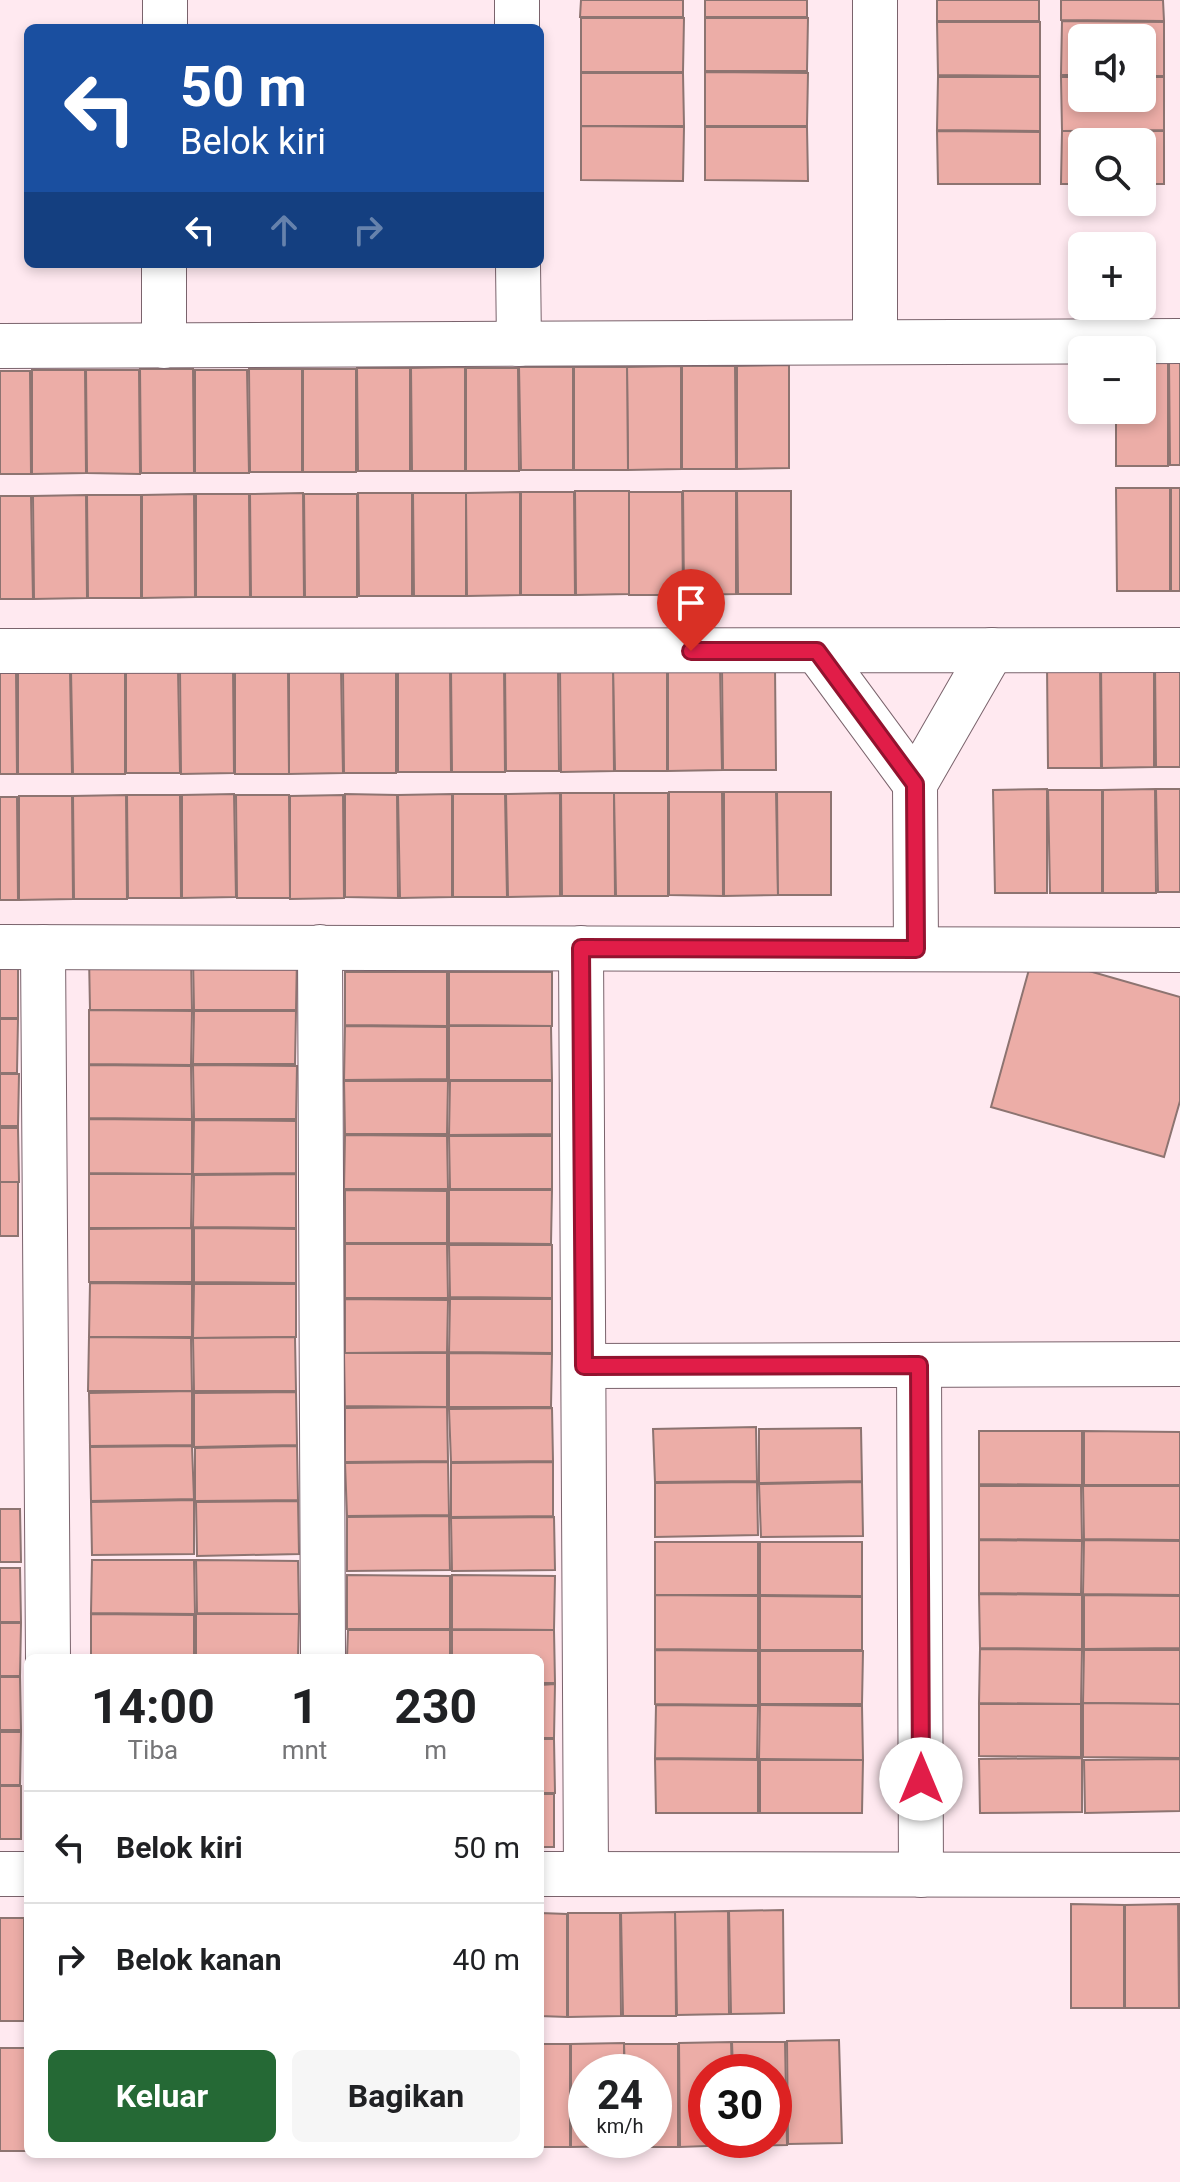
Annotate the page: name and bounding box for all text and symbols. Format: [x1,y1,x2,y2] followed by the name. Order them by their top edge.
[1068,24,1156,424] map controls
[1068,24,1156,112] button: sound
[180,54,307,120] text: 50 m
[48,56,152,160] icon: left
[180,121,326,163] text: Belok kiri
[1068,128,1156,216] button: search
[178,208,222,252] icon: left
[262,208,306,252] icon: ahead
[346,208,390,252] icon: right
[1068,232,1156,320] button: +
[1068,336,1156,424] button: −
[657,569,725,651] pin
[669,581,713,625] icon: arrive
[91,1678,215,1735] text: 14:00
[291,1678,318,1735] text: 1
[394,1678,477,1735] text: 230
[128,1735,178,1765] text: Tiba
[282,1735,327,1765] text: mnt
[424,1735,447,1765] text: m
[879,1737,963,1821] position arrow
[48,1825,92,1869] icon: left
[116,1830,243,1865] text: Belok kiri
[453,1830,520,1865] text: 50 m
[48,1937,92,1981] icon: right
[116,1942,281,1977] text: Belok kanan
[453,1942,520,1977] text: 40 m
[48,2050,276,2142] button: Keluar
[292,2050,520,2142] button: Bagikan
[688,2054,792,2158] speed limit sign: 30
[597,2072,643,2119] text: 24
[597,2114,643,2138] text: km/h

